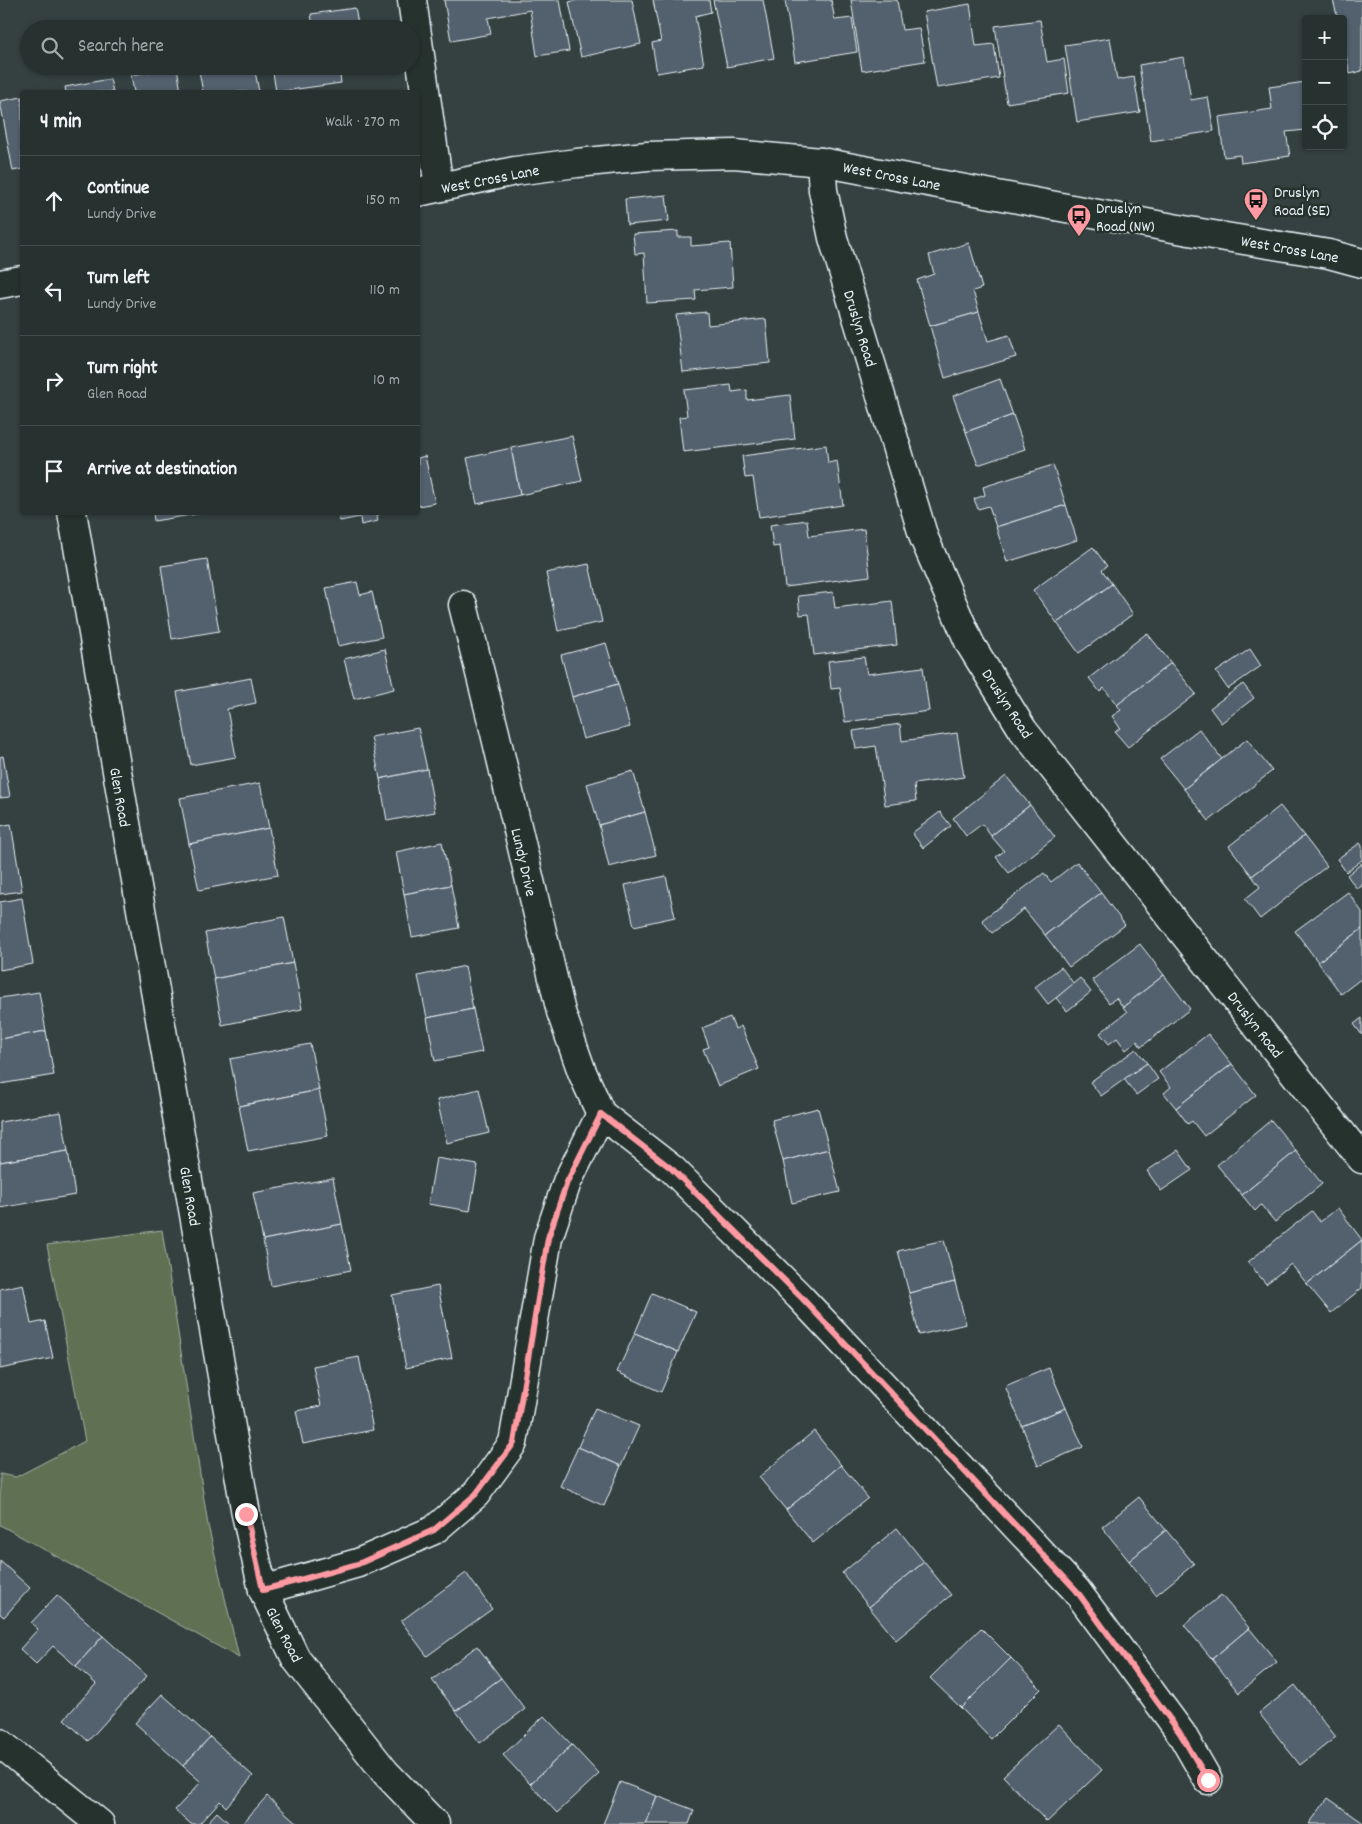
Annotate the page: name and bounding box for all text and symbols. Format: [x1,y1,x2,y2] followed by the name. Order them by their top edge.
[1302,15,1347,150] map controls
[1302,15,1347,60] button: +
[20,20,420,75] search box
[38,34,66,62] icon: search
[78,34,164,61] text: Search here
[1302,60,1347,105] button: −
[1302,105,1347,150] button: locate
[40,108,82,138] text: 4 min
[325,111,400,134] text: Walk · 270 m
[841,157,942,198] street label: West Cross Lane
[440,160,541,201] street label: West Cross Lane
[87,176,149,203] text: Continue
[1274,182,1330,223] place label: Druslyn Road (SE)
[40,187,68,215] icon: ahead
[1243,187,1269,221] bus stop icon: Druslyn Road (SE)
[366,189,400,212] text: 150 m
[1096,198,1155,239] place label: Druslyn Road (NW)
[87,203,156,226] text: Lundy Drive
[1066,203,1092,237] bus stop icon: Druslyn Road (NW)
[1239,231,1340,270] street label: West Cross Lane
[87,266,150,293] text: Turn left
[40,277,68,305] icon: left
[370,279,400,302] text: 110 m
[836,288,881,370] street label: Druslyn Road
[87,293,156,316] text: Lundy Drive
[87,356,158,383] text: Turn right
[40,367,68,395] icon: right
[373,369,400,392] text: 10 m
[87,383,147,406] text: Glen Road
[40,457,68,485] icon: arrive
[87,457,237,484] text: Arrive at destination
[975,665,1037,744] street label: Druslyn Road
[102,766,135,829] street label: Glen Road
[504,826,542,899] street label: Lundy Drive
[1221,987,1287,1064] street label: Druslyn Road
[172,1165,205,1228] street label: Glen Road
[235,1503,258,1526] route end
[259,1603,307,1667] street label: Glen Road
[1197,1769,1220,1792] route start

